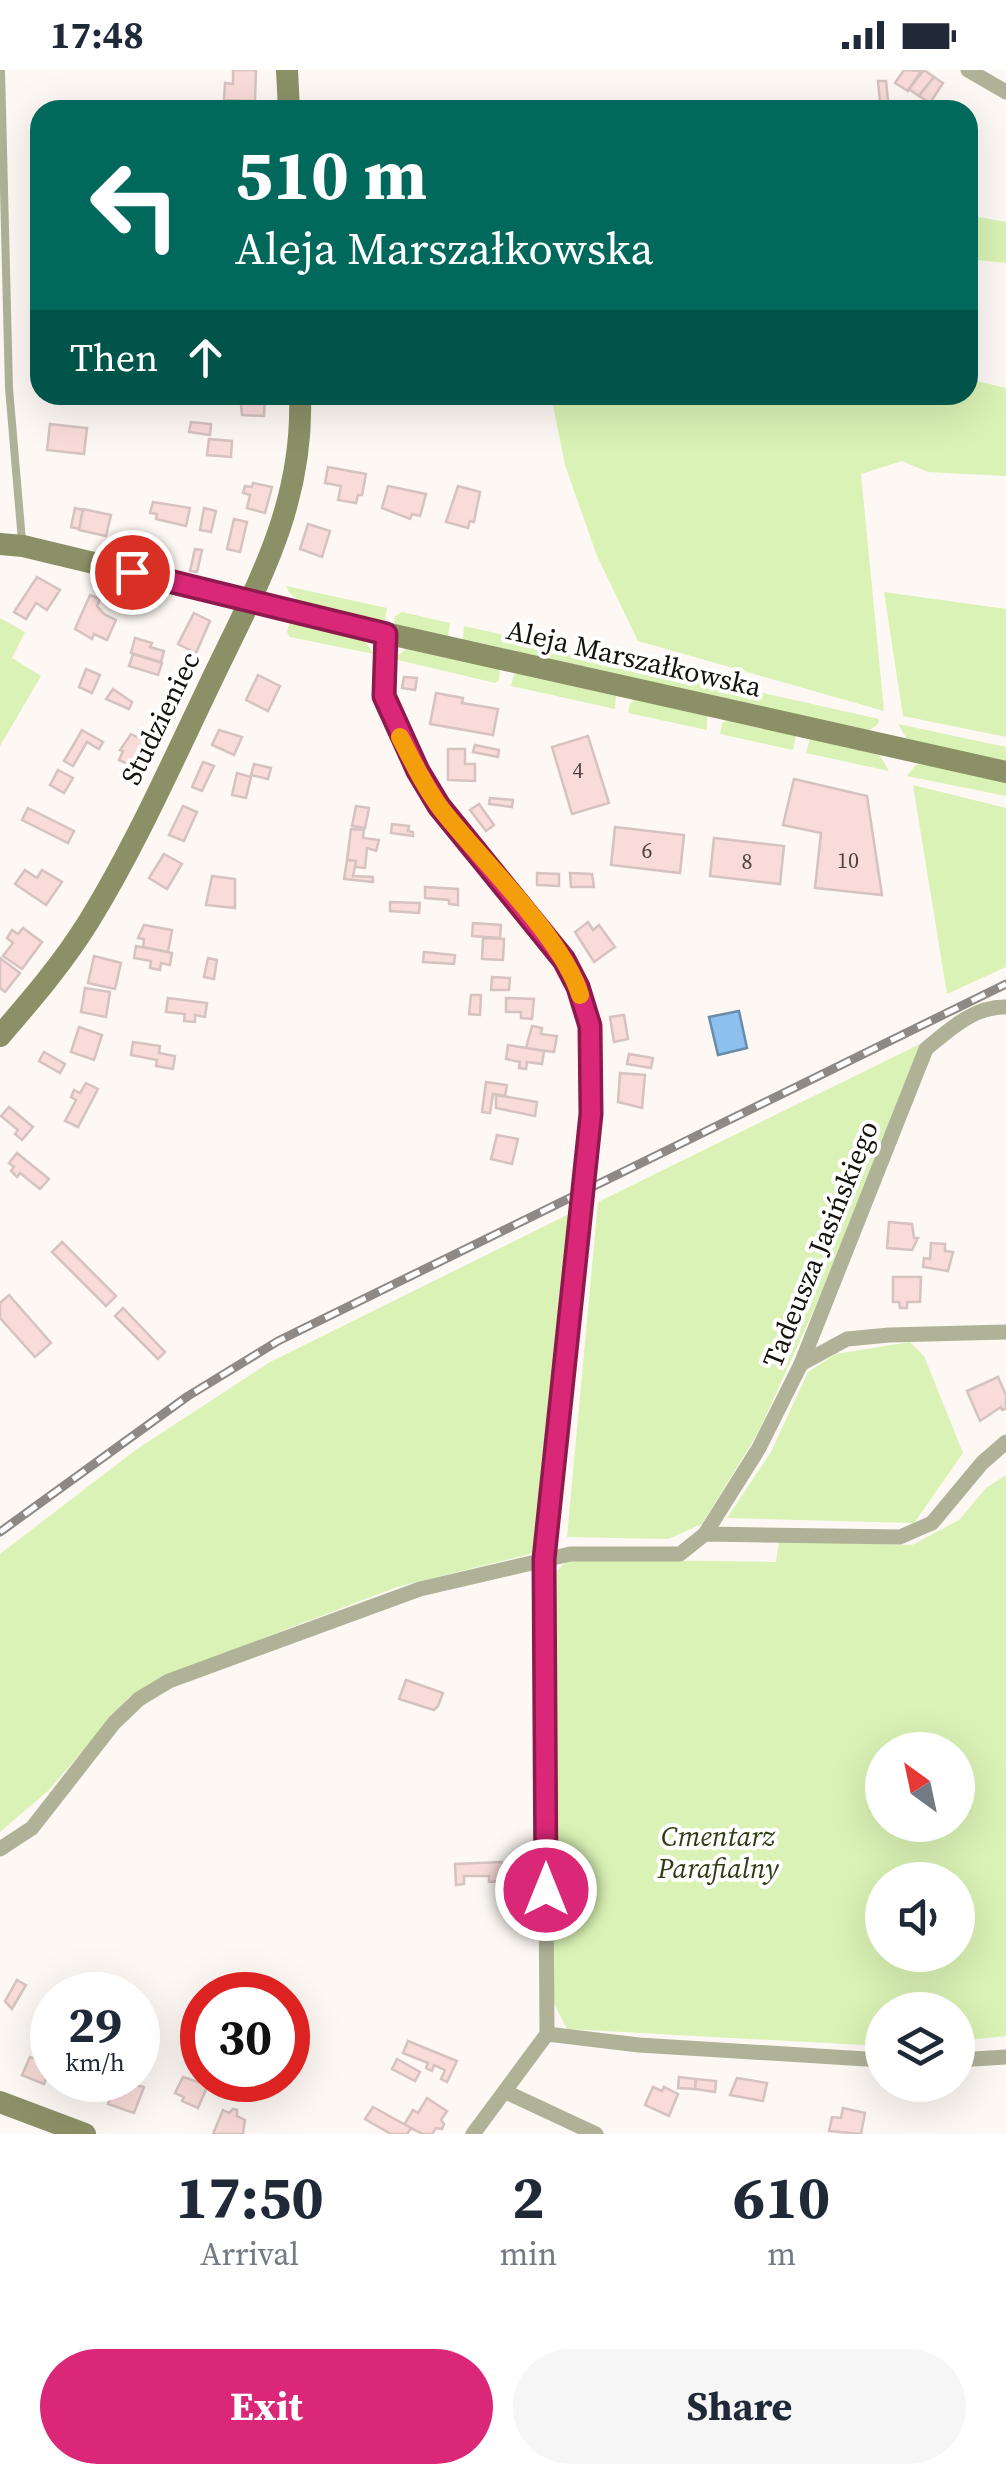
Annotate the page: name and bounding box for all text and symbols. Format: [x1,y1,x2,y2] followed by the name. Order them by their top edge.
[50,9,144,61] text: 17:48
[235,126,427,222] text: 510 m
[70,140,200,270] icon: left
[235,217,653,279] text: Aleja Marszałkowska
[178,330,233,385] icon: ahead
[70,332,158,384] text: Then
[90,530,175,615] pin
[105,545,160,600] icon: arrive
[503,610,766,706] street label: Aleja Marszałkowska
[111,645,209,791] street label: Studzieniec
[572,755,584,785] house number: 4
[641,835,653,865] house number: 6
[837,845,859,875] house number: 10
[741,846,753,876] house number: 8
[753,1115,887,1373] street label: Tadeusza Jasińskiego
[865,1732,975,1842] north arrow
[865,1732,975,2102] map controls
[656,1817,779,1887] park label: Cmentarz Parafialny
[494,1838,598,1942] position arrow
[865,1862,975,1972] button: sound
[180,1972,310,2102] speed limit sign: 30
[68,1990,122,2059] text: 29
[865,1992,975,2102] button: layers
[65,2045,125,2079] text: km/h
[176,2156,324,2238] text: 17:50
[512,2156,545,2238] text: 2
[733,2156,830,2238] text: 610
[200,2232,299,2276] text: Arrival
[499,2232,557,2276] text: min
[767,2232,796,2276] text: m
[40,2349,493,2464] button: Exit
[513,2349,966,2464] button: Share

